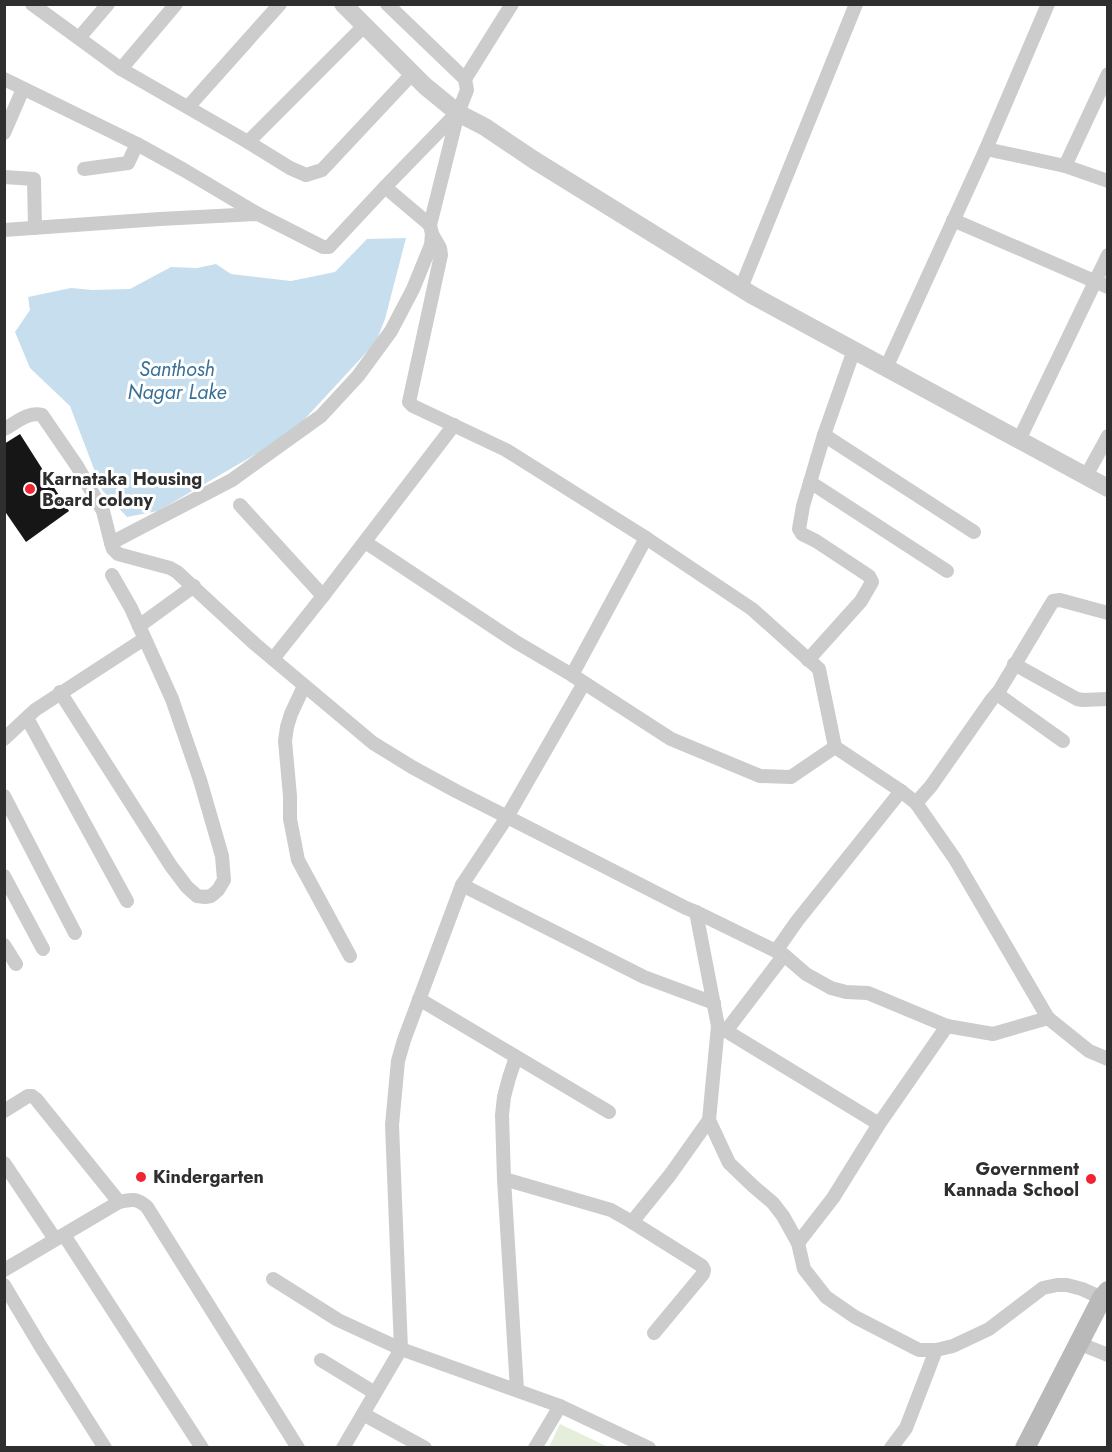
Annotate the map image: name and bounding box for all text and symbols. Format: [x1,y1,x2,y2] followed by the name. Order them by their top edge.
[128,355,226,407] water label: Santhosh Nagar Lake
[42,466,202,513] place label: Karnataka Housing Board colony
[23,482,37,496] marker: Karnataka Housing Board colony
[944,1156,1079,1203] place label: Government Kannada School
[153,1164,264,1190] place label: Kindergarten
[134,1170,148,1184] marker: Kindergarten
[1084,1172,1098,1186] marker: Government Kannada School

